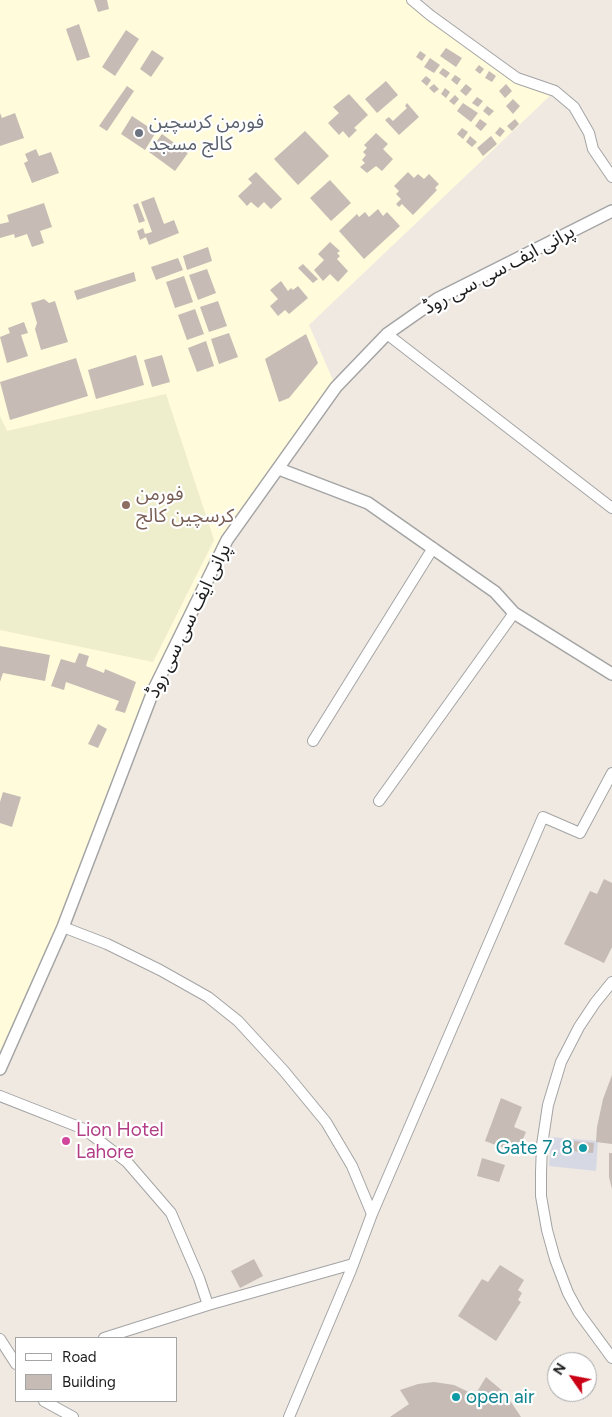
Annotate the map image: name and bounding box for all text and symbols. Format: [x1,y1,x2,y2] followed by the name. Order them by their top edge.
[149,111,264,155] place label: فورمن کرسچین کالج مسجد
[133,127,145,139] marker: فورمن کرسچین کالج مسجد
[419,220,579,320] street label: پرانی ایف سی سی روڈ
[136,483,234,527] place label: فورمن کرسچین کالج
[120,499,132,511] marker: فورمن کرسچین کالج
[142,540,236,702] street label: پرانی ایف سی سی روڈ
[76,1119,164,1163] place label: Lion Hotel Lahore
[60,1135,72,1147] marker: Lion Hotel Lahore
[496,1137,573,1159] place label: Gate 7, 8
[577,1142,589,1154] marker: Gate 7, 8
[15,1337,178,1402] legend
[62,1348,97,1366] text: Road
[547,1352,597,1402] north arrow
[550,1360,570,1378] text: N
[62,1373,116,1391] text: Building
[466,1386,534,1408] place label: open air
[450,1391,462,1403] marker: open air

